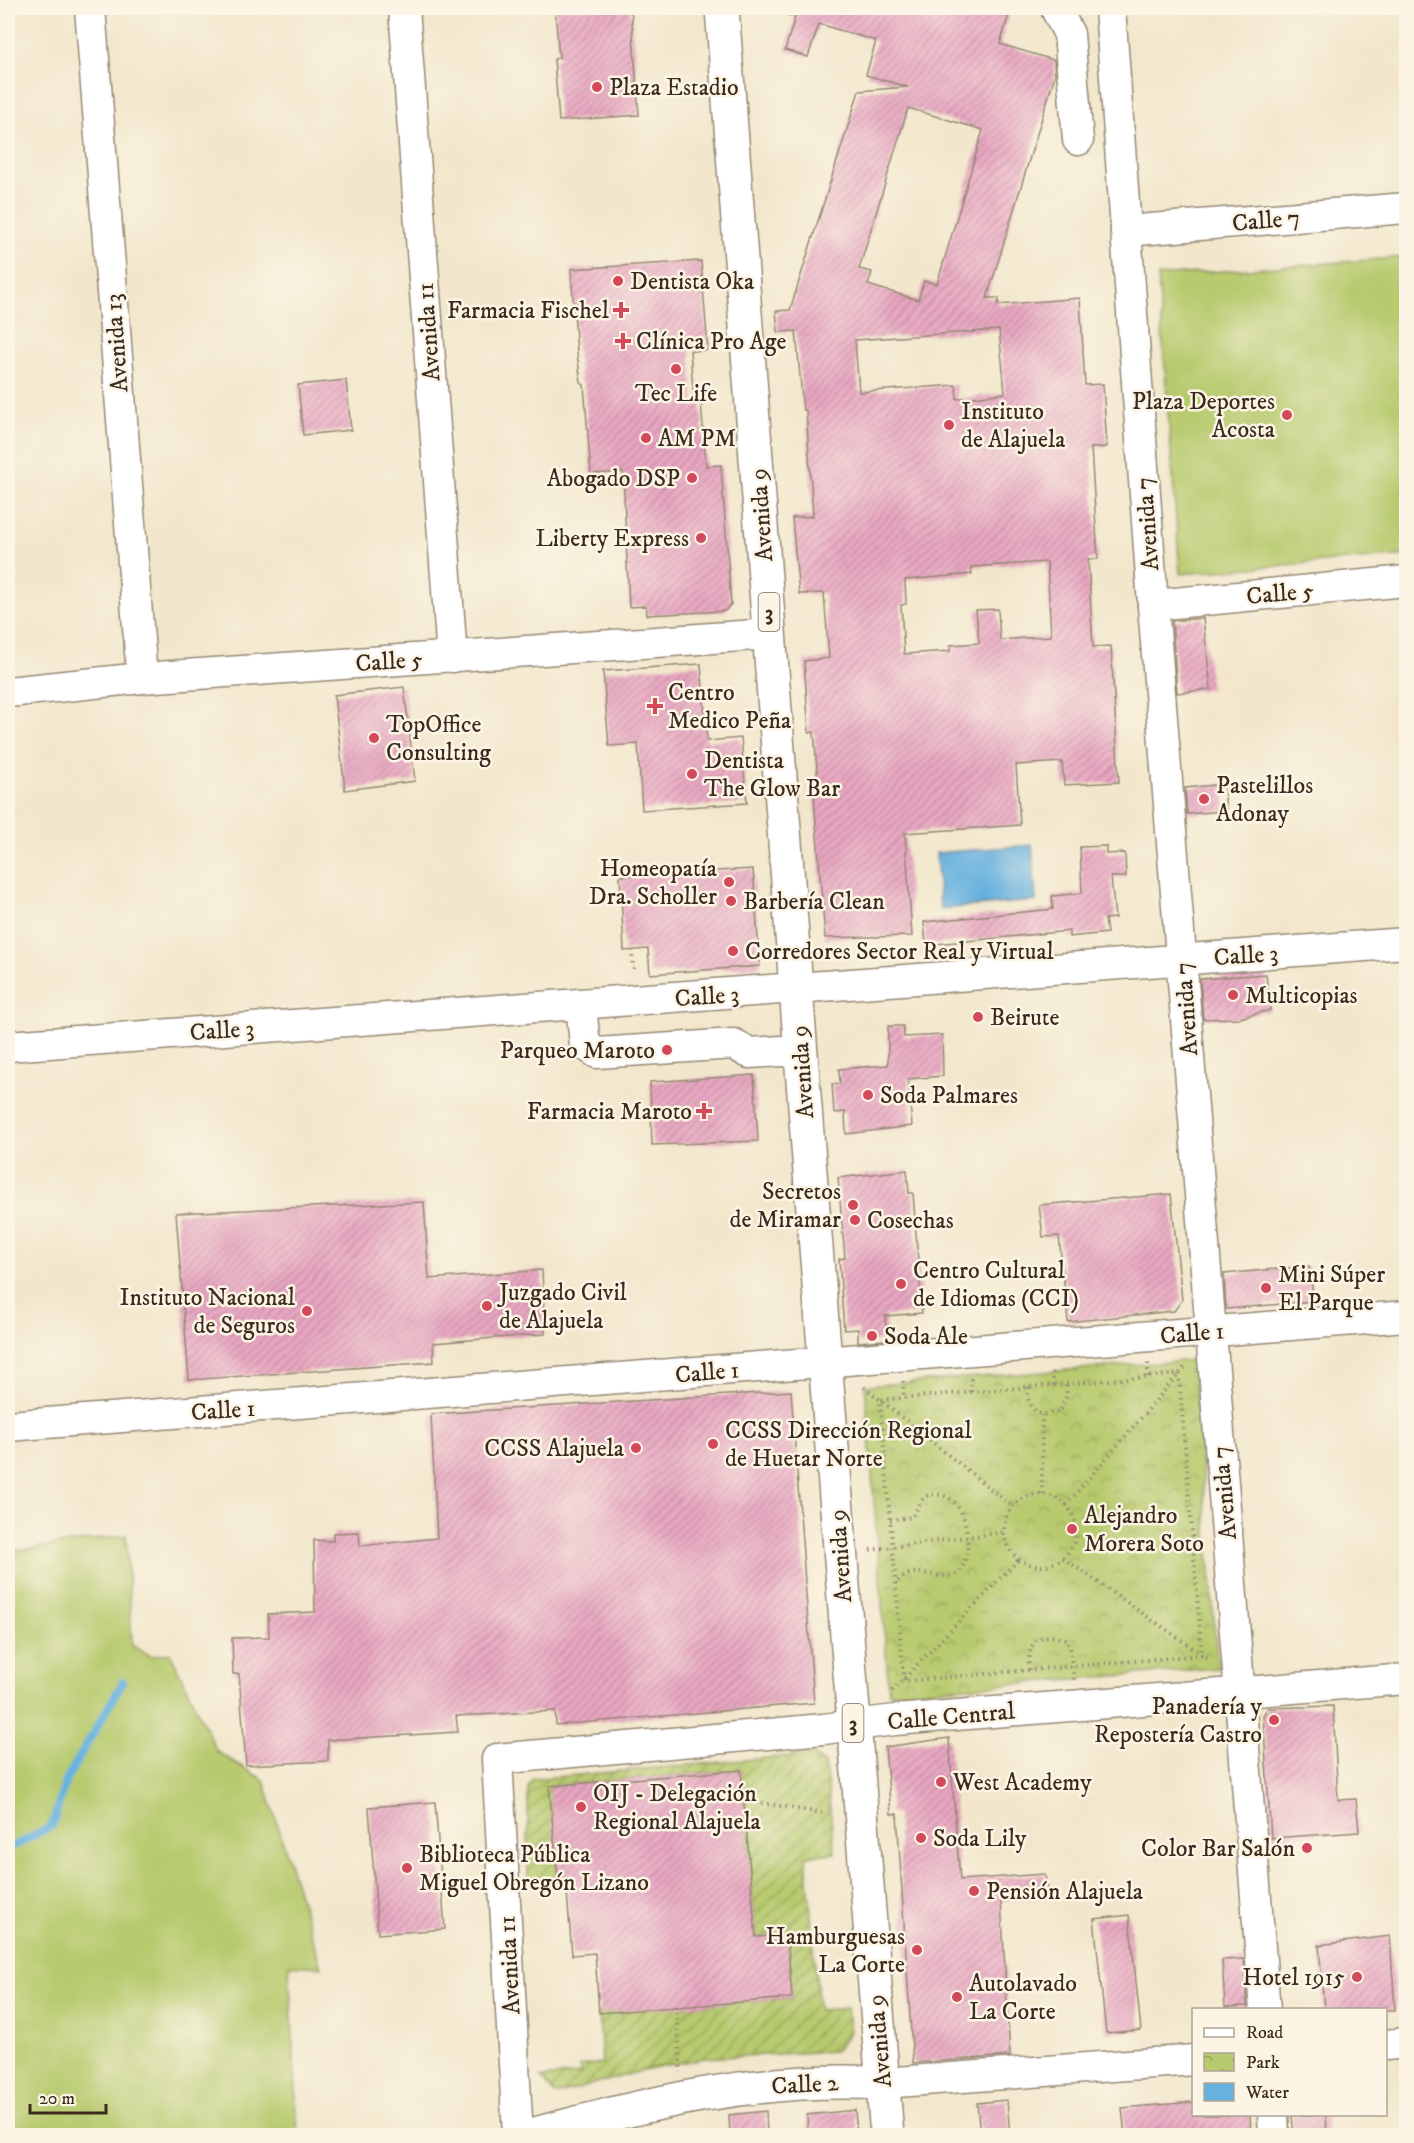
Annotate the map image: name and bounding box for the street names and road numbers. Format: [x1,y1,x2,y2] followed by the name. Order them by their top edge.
[1231,203,1301,239] street label: Calle 7
[411,282,447,382] street label: Avenida 11
[99,292,135,393] street label: Avenida 13
[744,467,780,563] street label: Avenida 9
[1130,476,1166,572] street label: Avenida 7
[1245,576,1315,612] street label: Calle 5
[758,593,780,631] road number: 3
[354,645,424,679] street label: Calle 5
[1213,939,1279,973] street label: Calle 3
[1169,961,1205,1057] street label: Avenida 7
[674,980,740,1014] street label: Calle 3
[189,1014,255,1048] street label: Calle 3
[785,1024,821,1120] street label: Avenida 9
[1159,1316,1225,1352] street label: Calle 1
[674,1355,740,1391] street label: Calle 1
[190,1394,256,1428] street label: Calle 1
[1206,1445,1244,1541] street label: Avenida 7
[823,1508,859,1604] street label: Avenida 9
[886,1696,1017,1738] street label: Calle Central
[842,1704,864,1742] road number: 3
[492,1915,528,2015] street label: Avenida 11
[861,1993,899,2089] street label: Avenida 9
[771,2068,840,2102] street label: Calle 2

